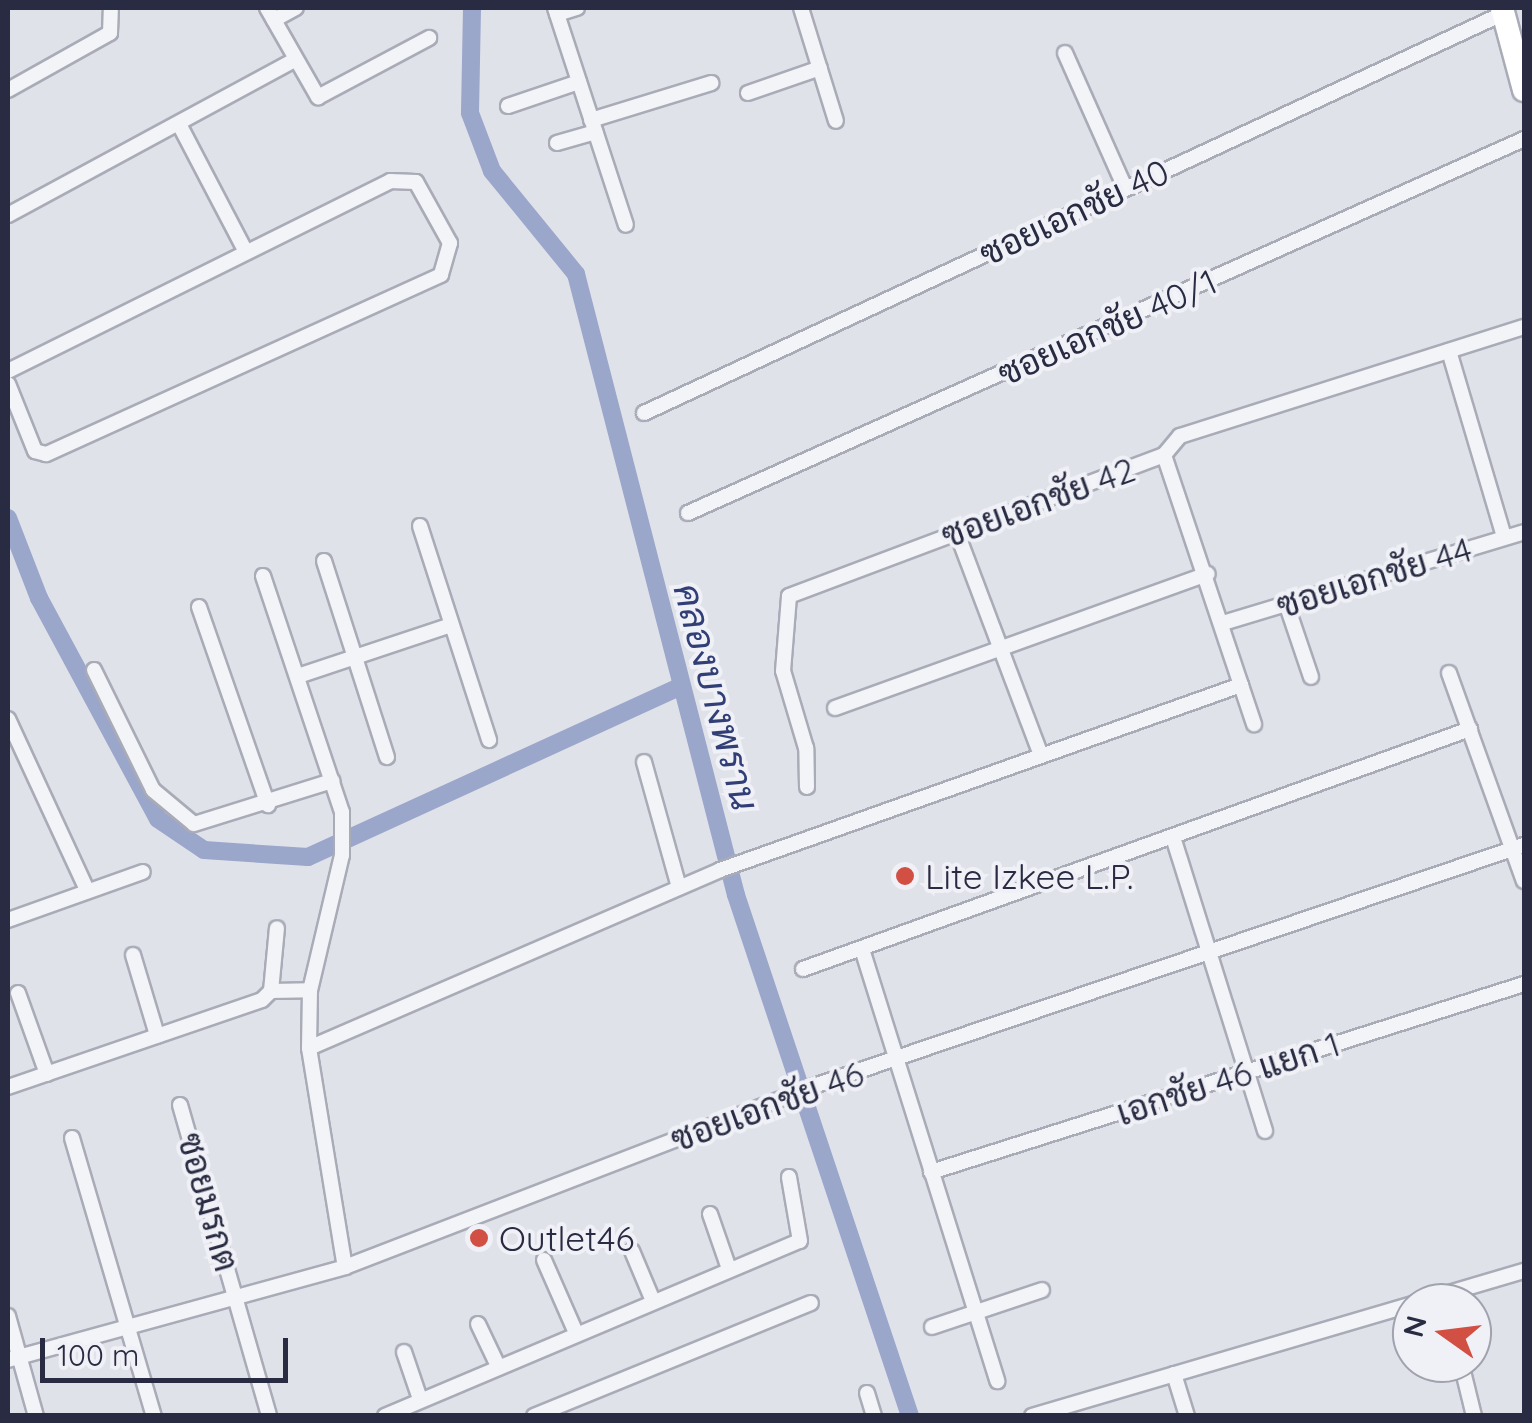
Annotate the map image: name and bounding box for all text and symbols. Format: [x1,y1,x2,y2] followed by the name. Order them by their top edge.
[973,150,1175,274] street label: ซอยเอกชัย 40
[991,260,1223,394] street label: ซอยเอกชัย 40/1
[936,448,1140,556] street label: ซอยเอกชัย 42
[1272,527,1476,627] street label: ซอยเอกชัย 44
[664,579,768,815] water label: คลองบางพราน
[925,855,1133,897] place label: Lite Izkee L.P.
[894,865,916,887] marker: Lite Izkee L.P.
[1111,1022,1345,1134] street label: เอกชัย 46 แยก 1
[665,1052,869,1160] street label: ซอยเอกชัย 46
[169,1128,249,1276] street label: ซอยมรกต
[499,1217,634,1259] place label: Outlet46
[468,1227,490,1249] marker: Outlet46
[1392,1283,1492,1383] north arrow
[1395,1312,1434,1340] text: N
[45,1318,292,1380] scale bar
[57,1336,139,1374] text: 100 m

